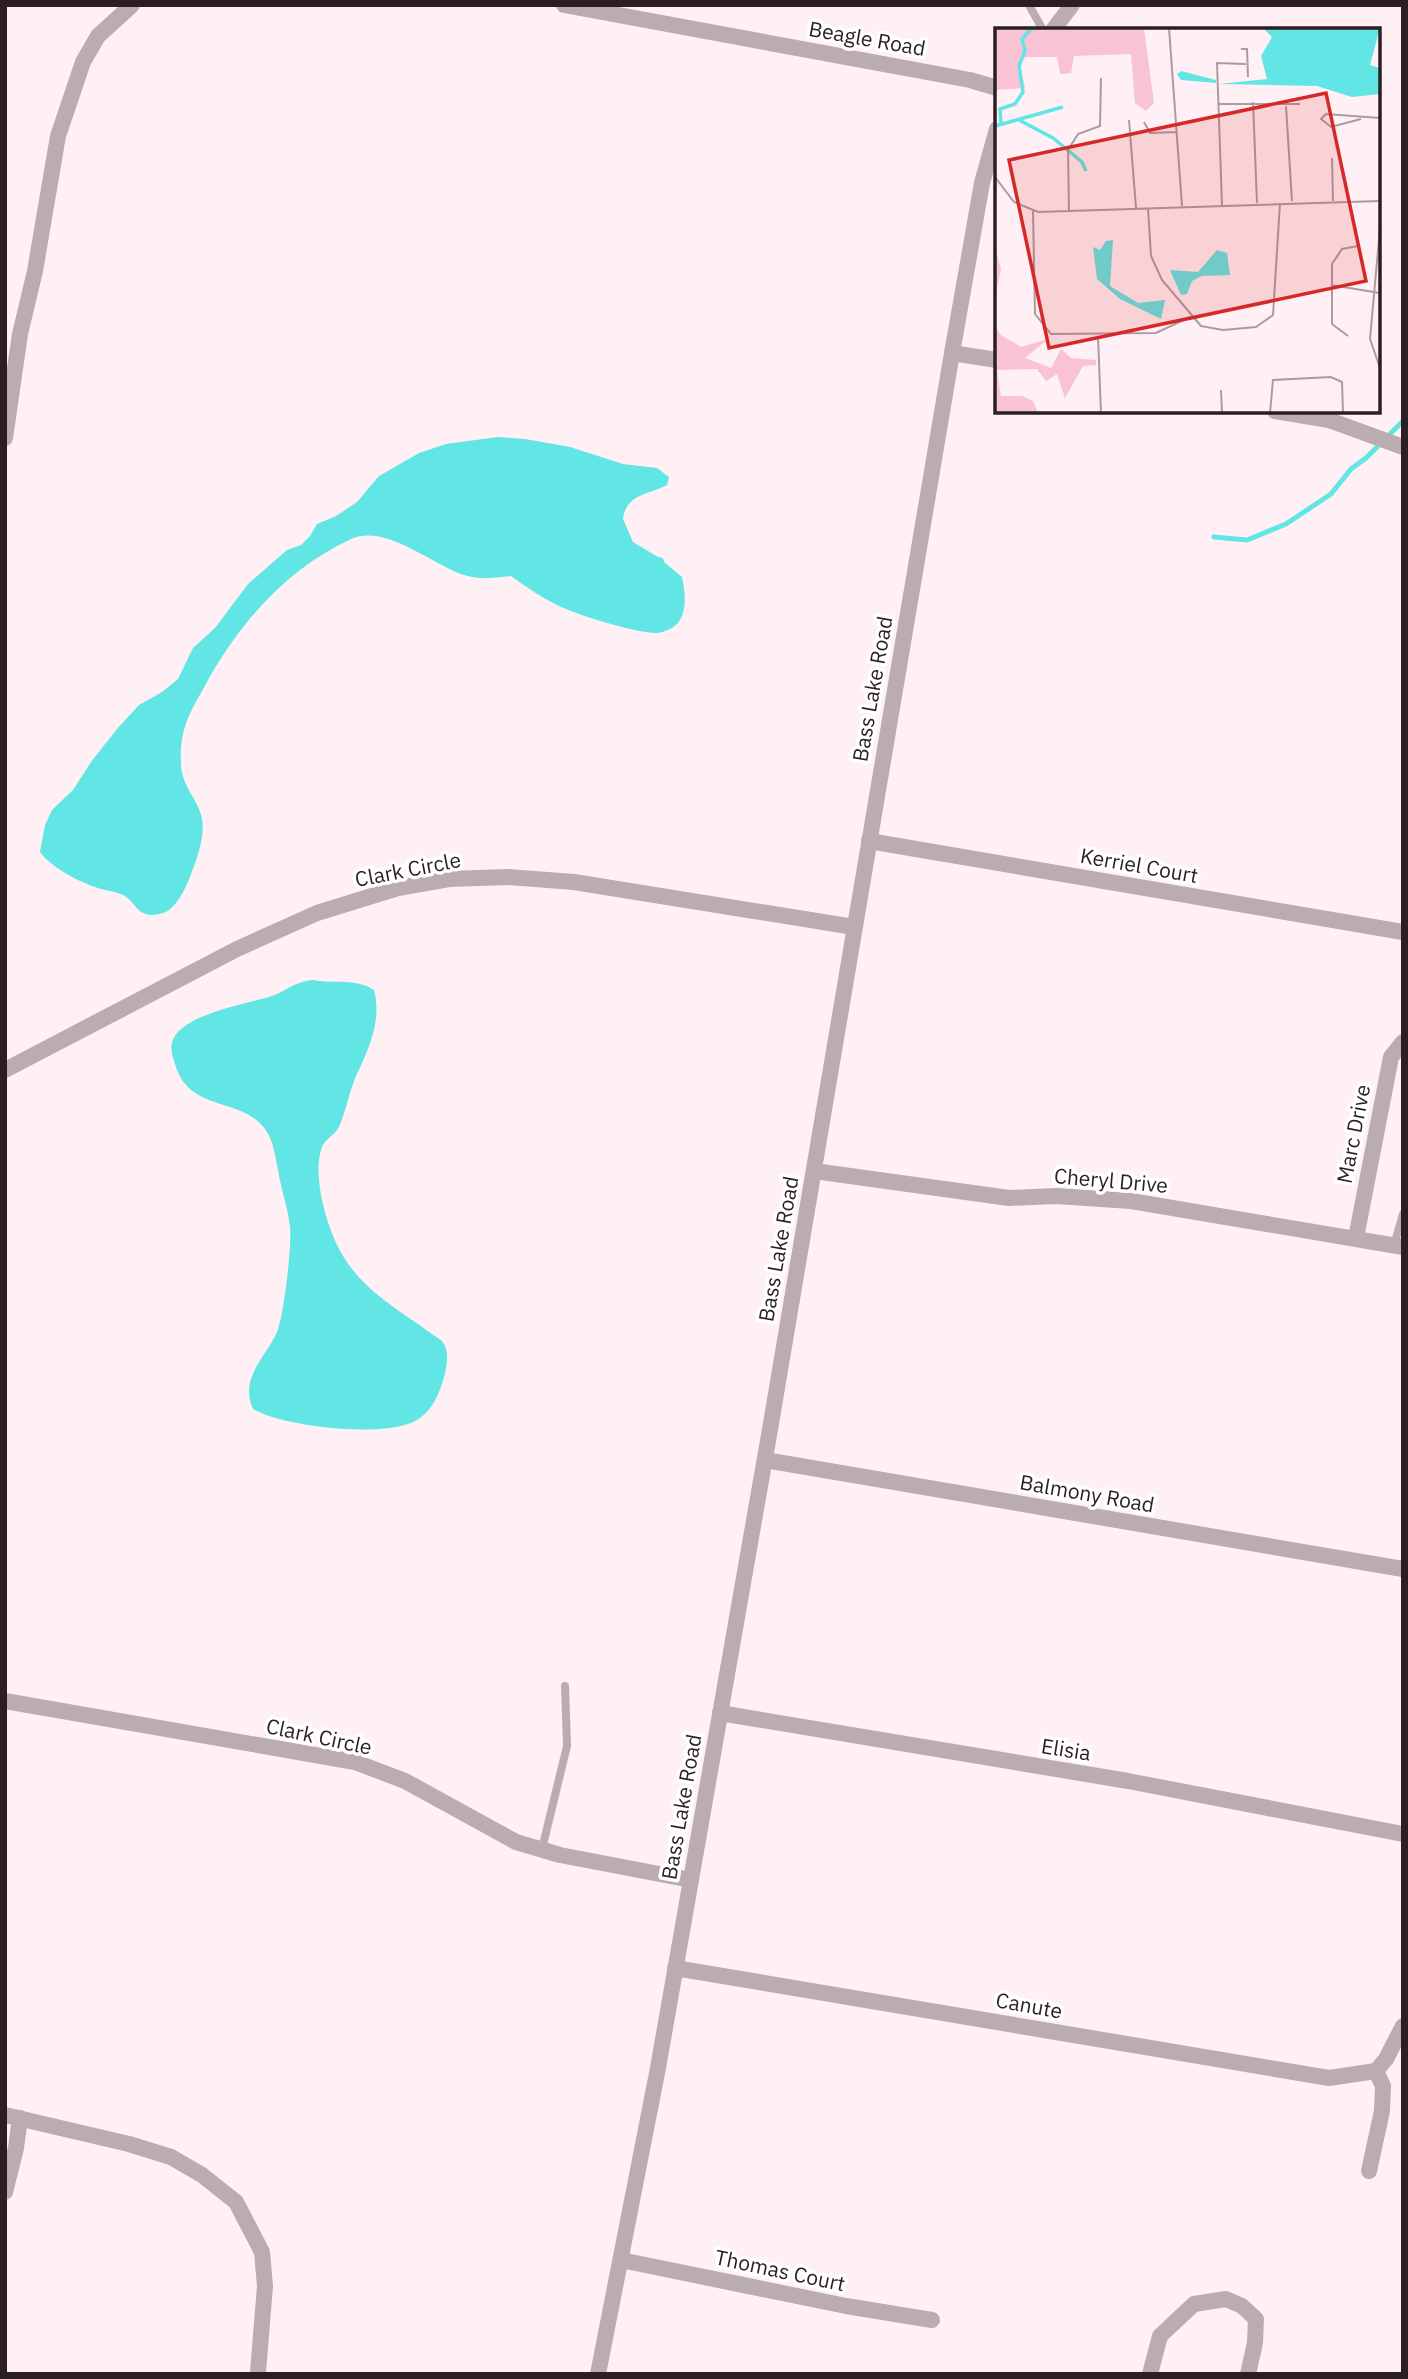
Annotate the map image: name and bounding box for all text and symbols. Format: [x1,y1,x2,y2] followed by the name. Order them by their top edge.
[807,14,928,62] street label: Beagle Road
[995,28,1380,413] inset map
[845,614,899,764] street label: Bass Lake Road
[1078,841,1200,889] street label: Kerriel Court
[352,845,463,893] street label: Clark Circle
[1330,1082,1376,1186] street label: Marc Drive
[1053,1161,1169,1199] street label: Cheryl Drive
[751,1174,805,1324] street label: Bass Lake Road
[1018,1467,1157,1519] street label: Balmony Road
[264,1711,375,1761] street label: Clark Circle
[1039,1731,1093,1767] street label: Elisia
[654,1732,708,1882] street label: Bass Lake Road
[994,1985,1065,2025] street label: Canute
[713,2243,848,2297] street label: Thomas Court

